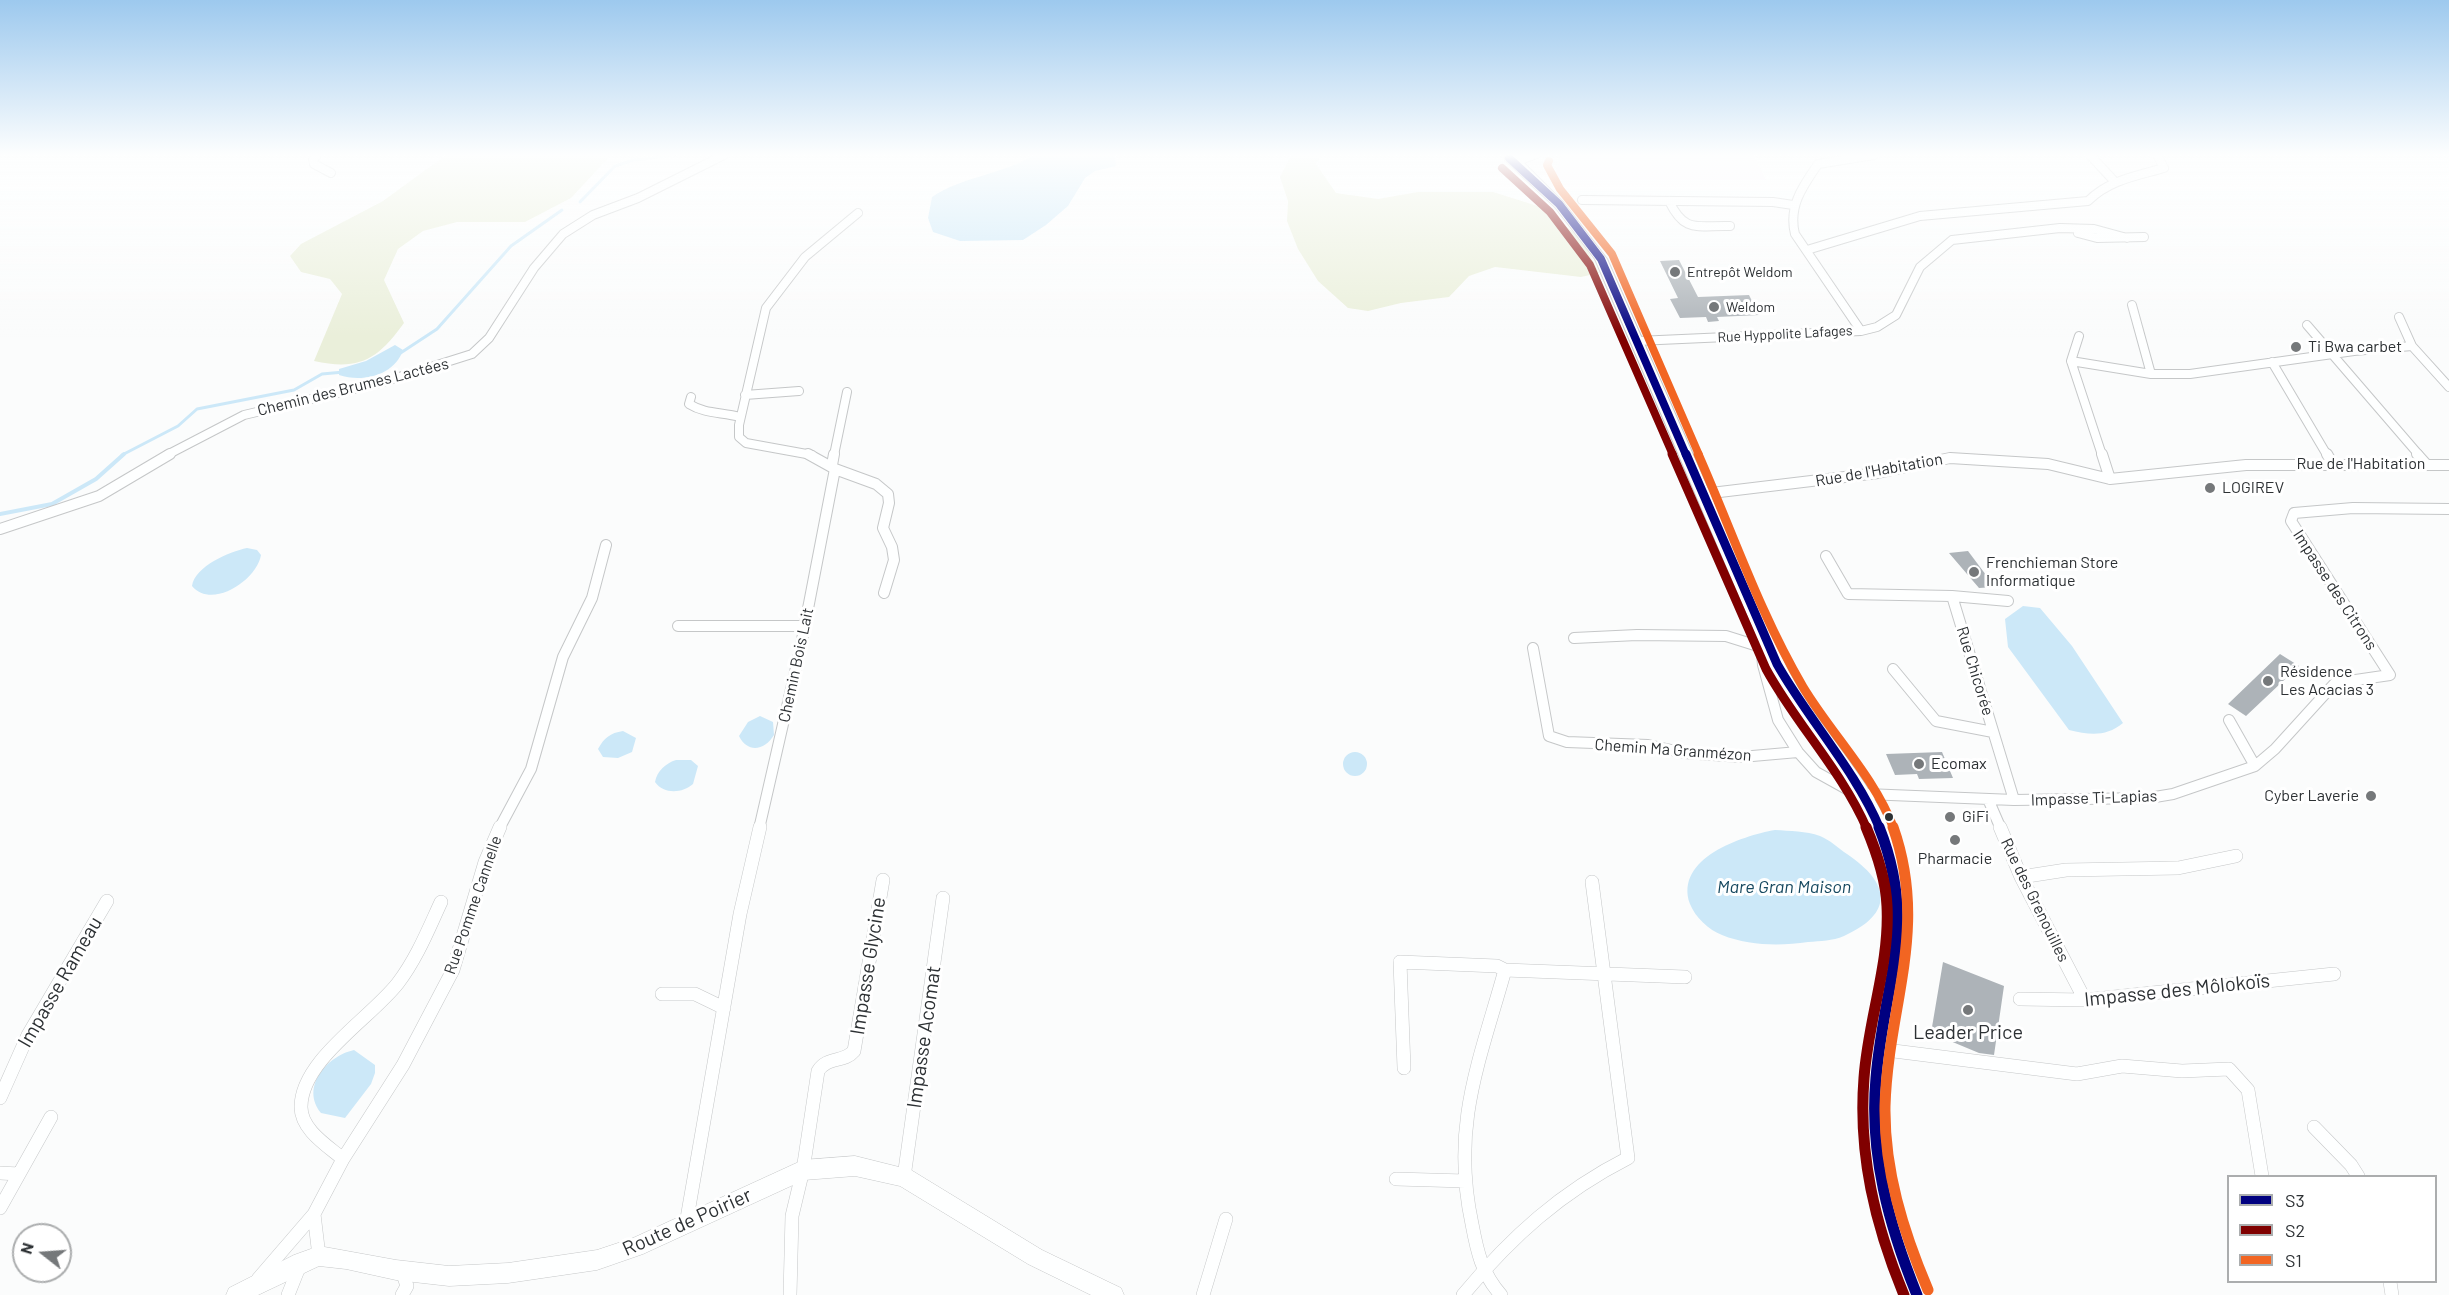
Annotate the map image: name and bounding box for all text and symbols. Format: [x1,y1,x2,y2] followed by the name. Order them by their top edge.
[1687,264,1793,280] place label: Entrepôt Weldom
[1668,265,1682,279] marker: Entrepôt Weldom
[1726,299,1775,315] place label: Weldom
[1707,300,1721,314] marker: Weldom
[1717,322,1853,346] street label: Rue Hyppolite Lafages
[2308,337,2402,357] place label: Ti Bwa carbet
[2289,340,2303,354] marker: Ti Bwa carbet
[255,354,451,420] street label: Chemin des Brumes Lactées
[1814,449,1944,491] street label: Rue de l'Habitation
[2297,454,2425,474] street label: Rue de l'Habitation
[2222,478,2284,498] place label: LOGIREV
[2203,481,2217,495] marker: LOGIREV
[2289,526,2381,654] street label: Impasse des Citrons
[1986,553,2118,591] place label: Frenchieman Store Informatique
[1967,565,1981,579] marker: Frenchieman Store Informatique
[774,606,818,724] street label: Chemin Bois Lait
[1952,624,1998,718] street label: Rue Chicorée
[2280,662,2374,700] place label: Résidence Les Acacias 3
[2261,674,2275,688] marker: Résidence Les Acacias 3
[1594,735,1752,765] street label: Chemin Ma Granmézon
[1931,754,1987,774] place label: Ecomax
[1912,757,1926,771] marker: Ecomax
[2030,786,2158,810] street label: Impasse Ti-Lapias
[2264,786,2359,806] place label: Cyber Laverie
[2364,789,2378,803] marker: Cyber Laverie
[1962,807,1989,827] place label: GiFi
[1943,810,1957,824] marker: GiFi
[1883,811,1895,823] unlabelled marker
[440,833,506,977] street label: Rue Pomme Cannelle
[1948,833,1962,847] marker: Pharmacie
[1997,835,2073,965] street label: Rue des Grenouilles
[1918,849,1992,869] place label: Pharmacie
[1717,876,1851,898] water label: Mare Gran Maison
[845,895,891,1037] street label: Impasse Glycine
[13,912,107,1052] street label: Impasse Rameau
[902,964,946,1110] street label: Impasse Acomat
[2083,968,2271,1012] street label: Impasse des Môlokoïs
[1961,1003,1975,1017] marker: Leader Price
[1913,1020,2023,1044] place label: Leader Price
[2227,1175,2437,1283] legend
[619,1183,755,1261] street label: Route de Poirier
[2285,1189,2305,1211] text: S3
[2285,1219,2305,1241] text: S2
[12,1223,72,1283] north arrow
[16,1240,37,1256] text: N
[2285,1249,2302,1271] text: S1

